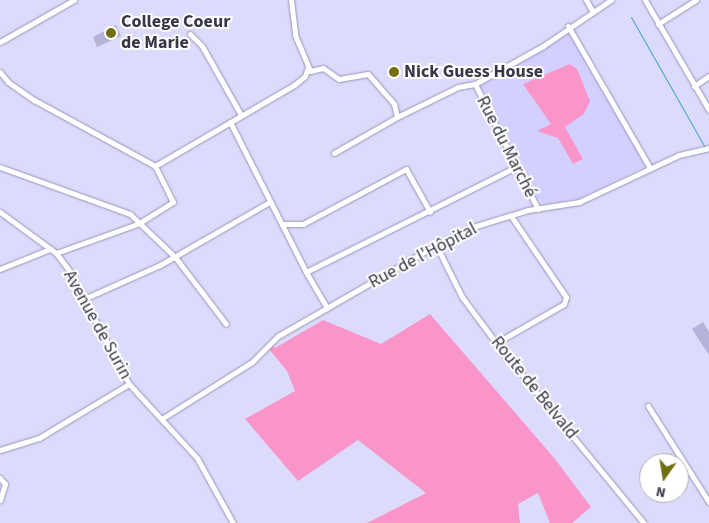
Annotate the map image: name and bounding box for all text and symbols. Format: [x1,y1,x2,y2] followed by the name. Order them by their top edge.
[121,12,230,54] place label: College Coeur de Marie
[105,27,117,39] marker: College Coeur de Marie
[404,61,543,83] place label: Nick Guess House
[388,66,400,78] marker: Nick Guess House
[471,93,541,201] street label: Rue du Marché
[365,218,481,294] street label: Rue de l'Hôpital
[58,267,136,383] street label: Avenue de Surin
[486,332,582,444] street label: Route de Belvald
[639,453,689,503] north arrow
[654,481,668,502] text: N

